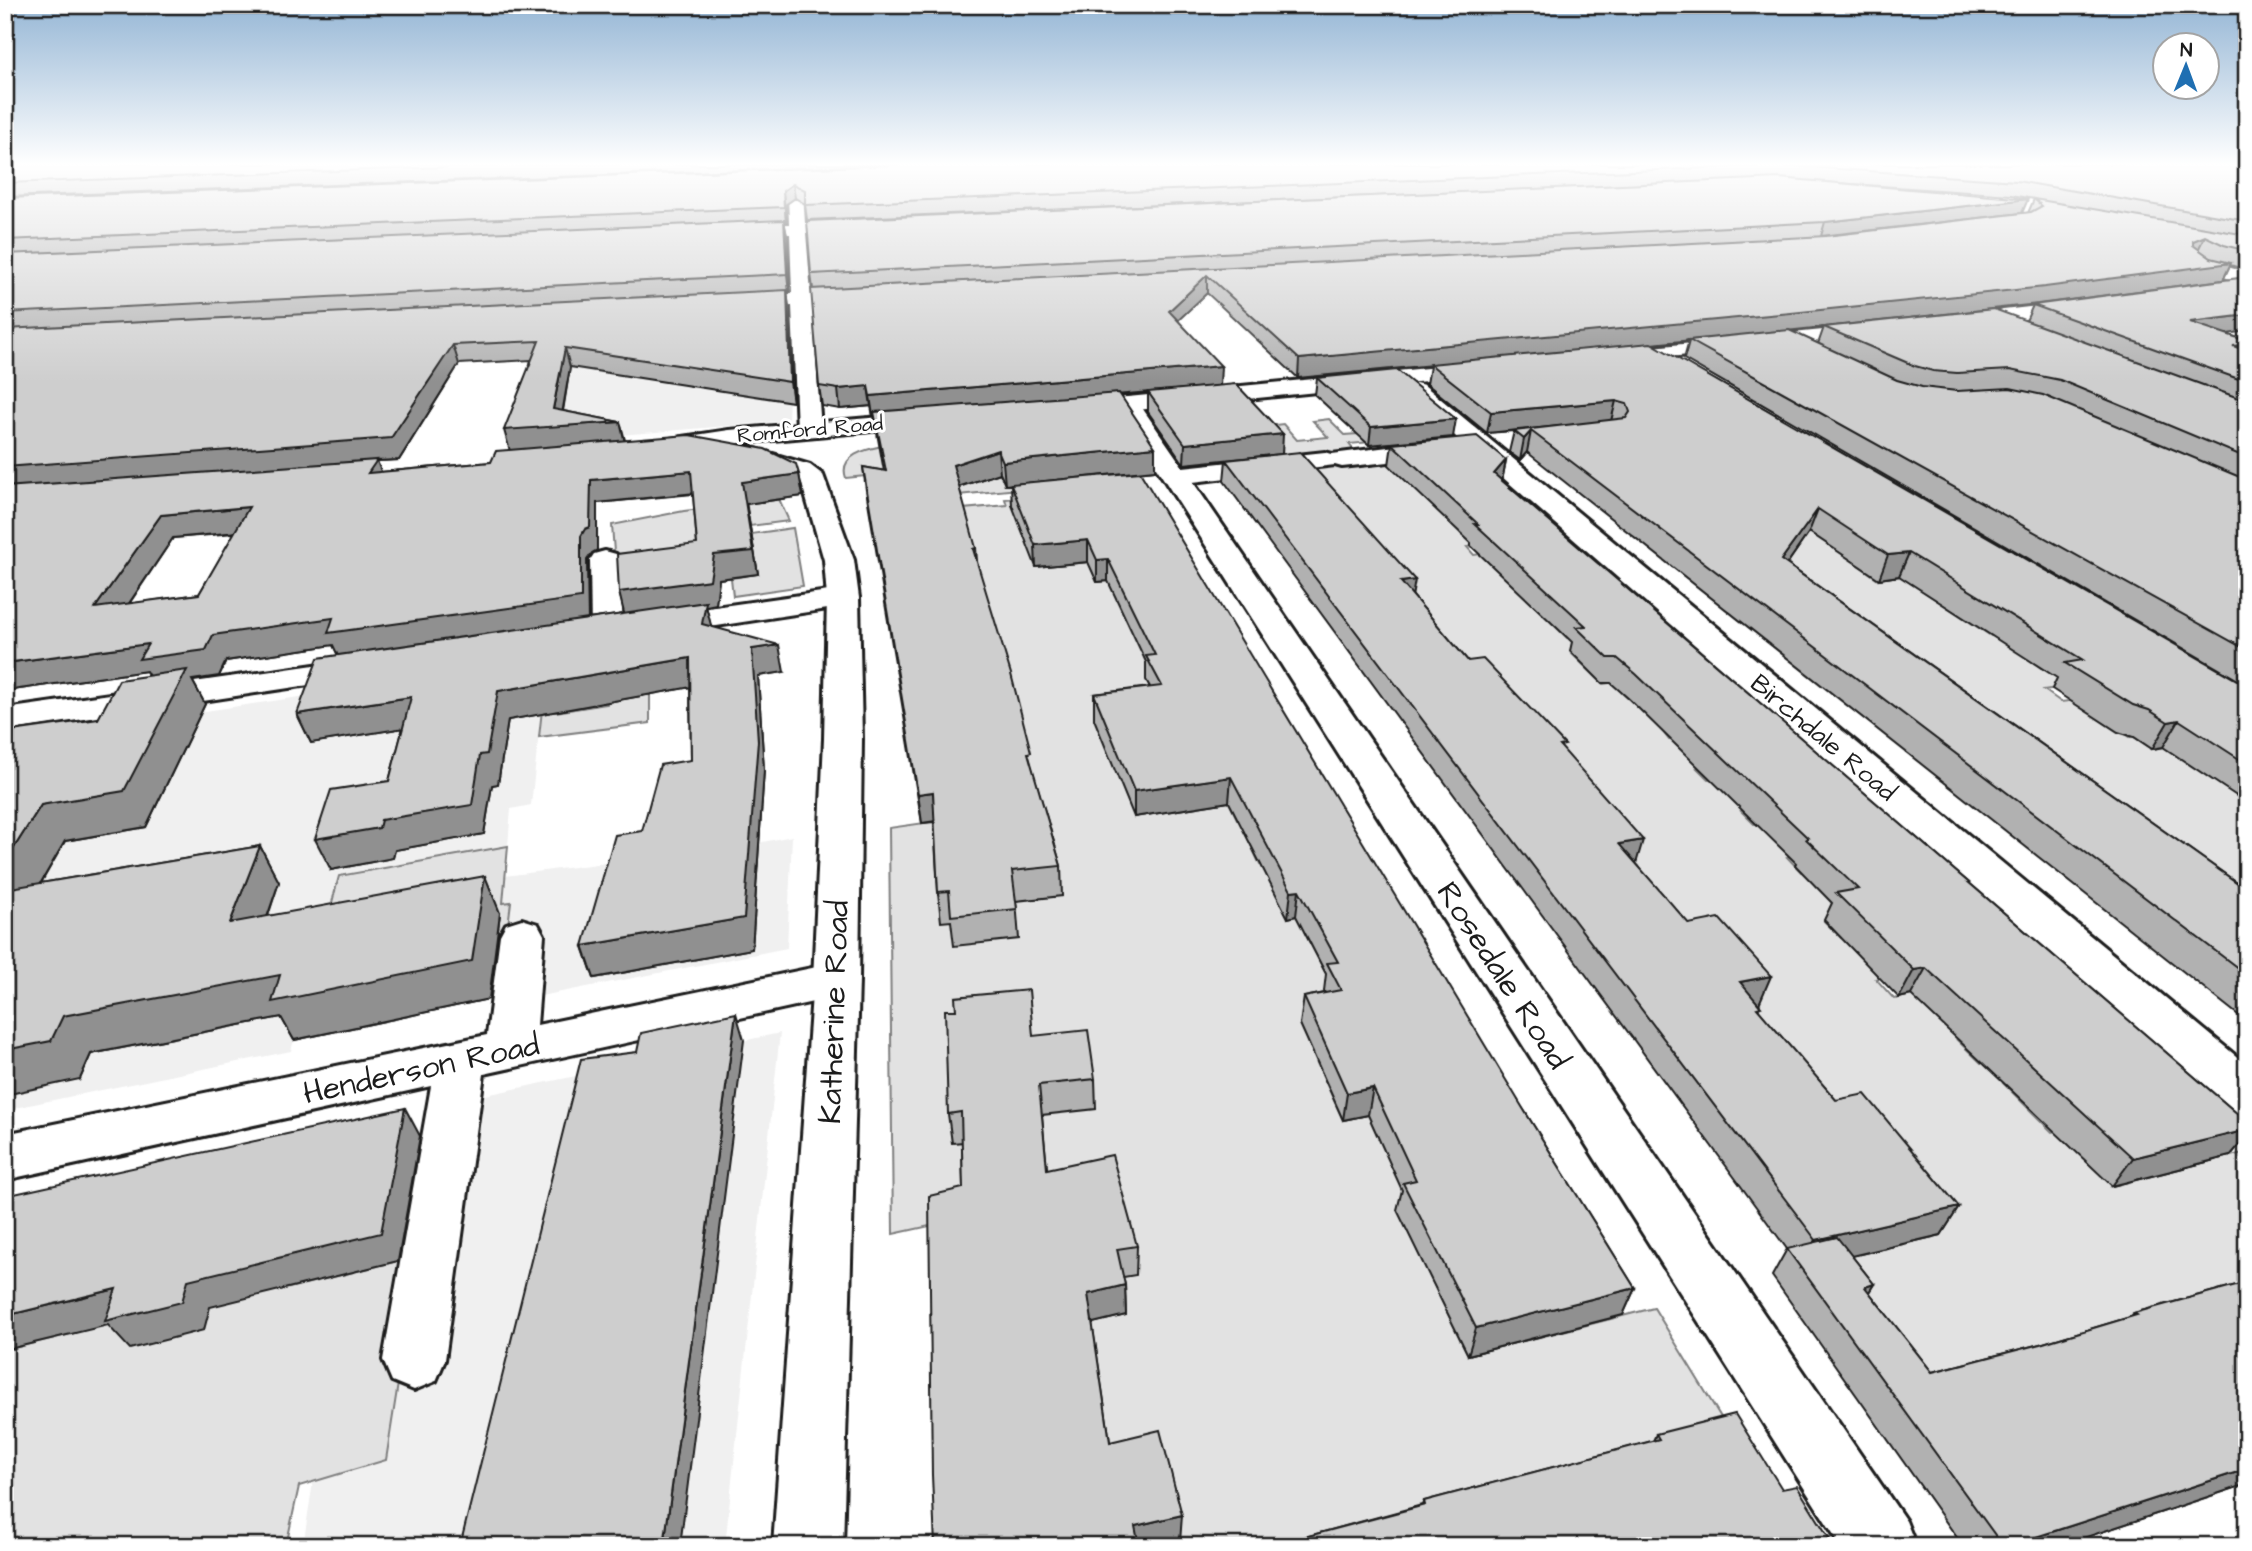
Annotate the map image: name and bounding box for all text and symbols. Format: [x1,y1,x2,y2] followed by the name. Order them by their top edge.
[2150,32,2220,102] north arrow
[2180,37,2193,64] text: N
[736,409,884,450] street label: Romford Road
[1742,666,1904,810] street label: Birchdale Road
[1425,873,1580,1078] street label: Rosedale Road
[808,899,861,1125] street label: Katherine Road
[299,1022,544,1116] street label: Henderson Road

